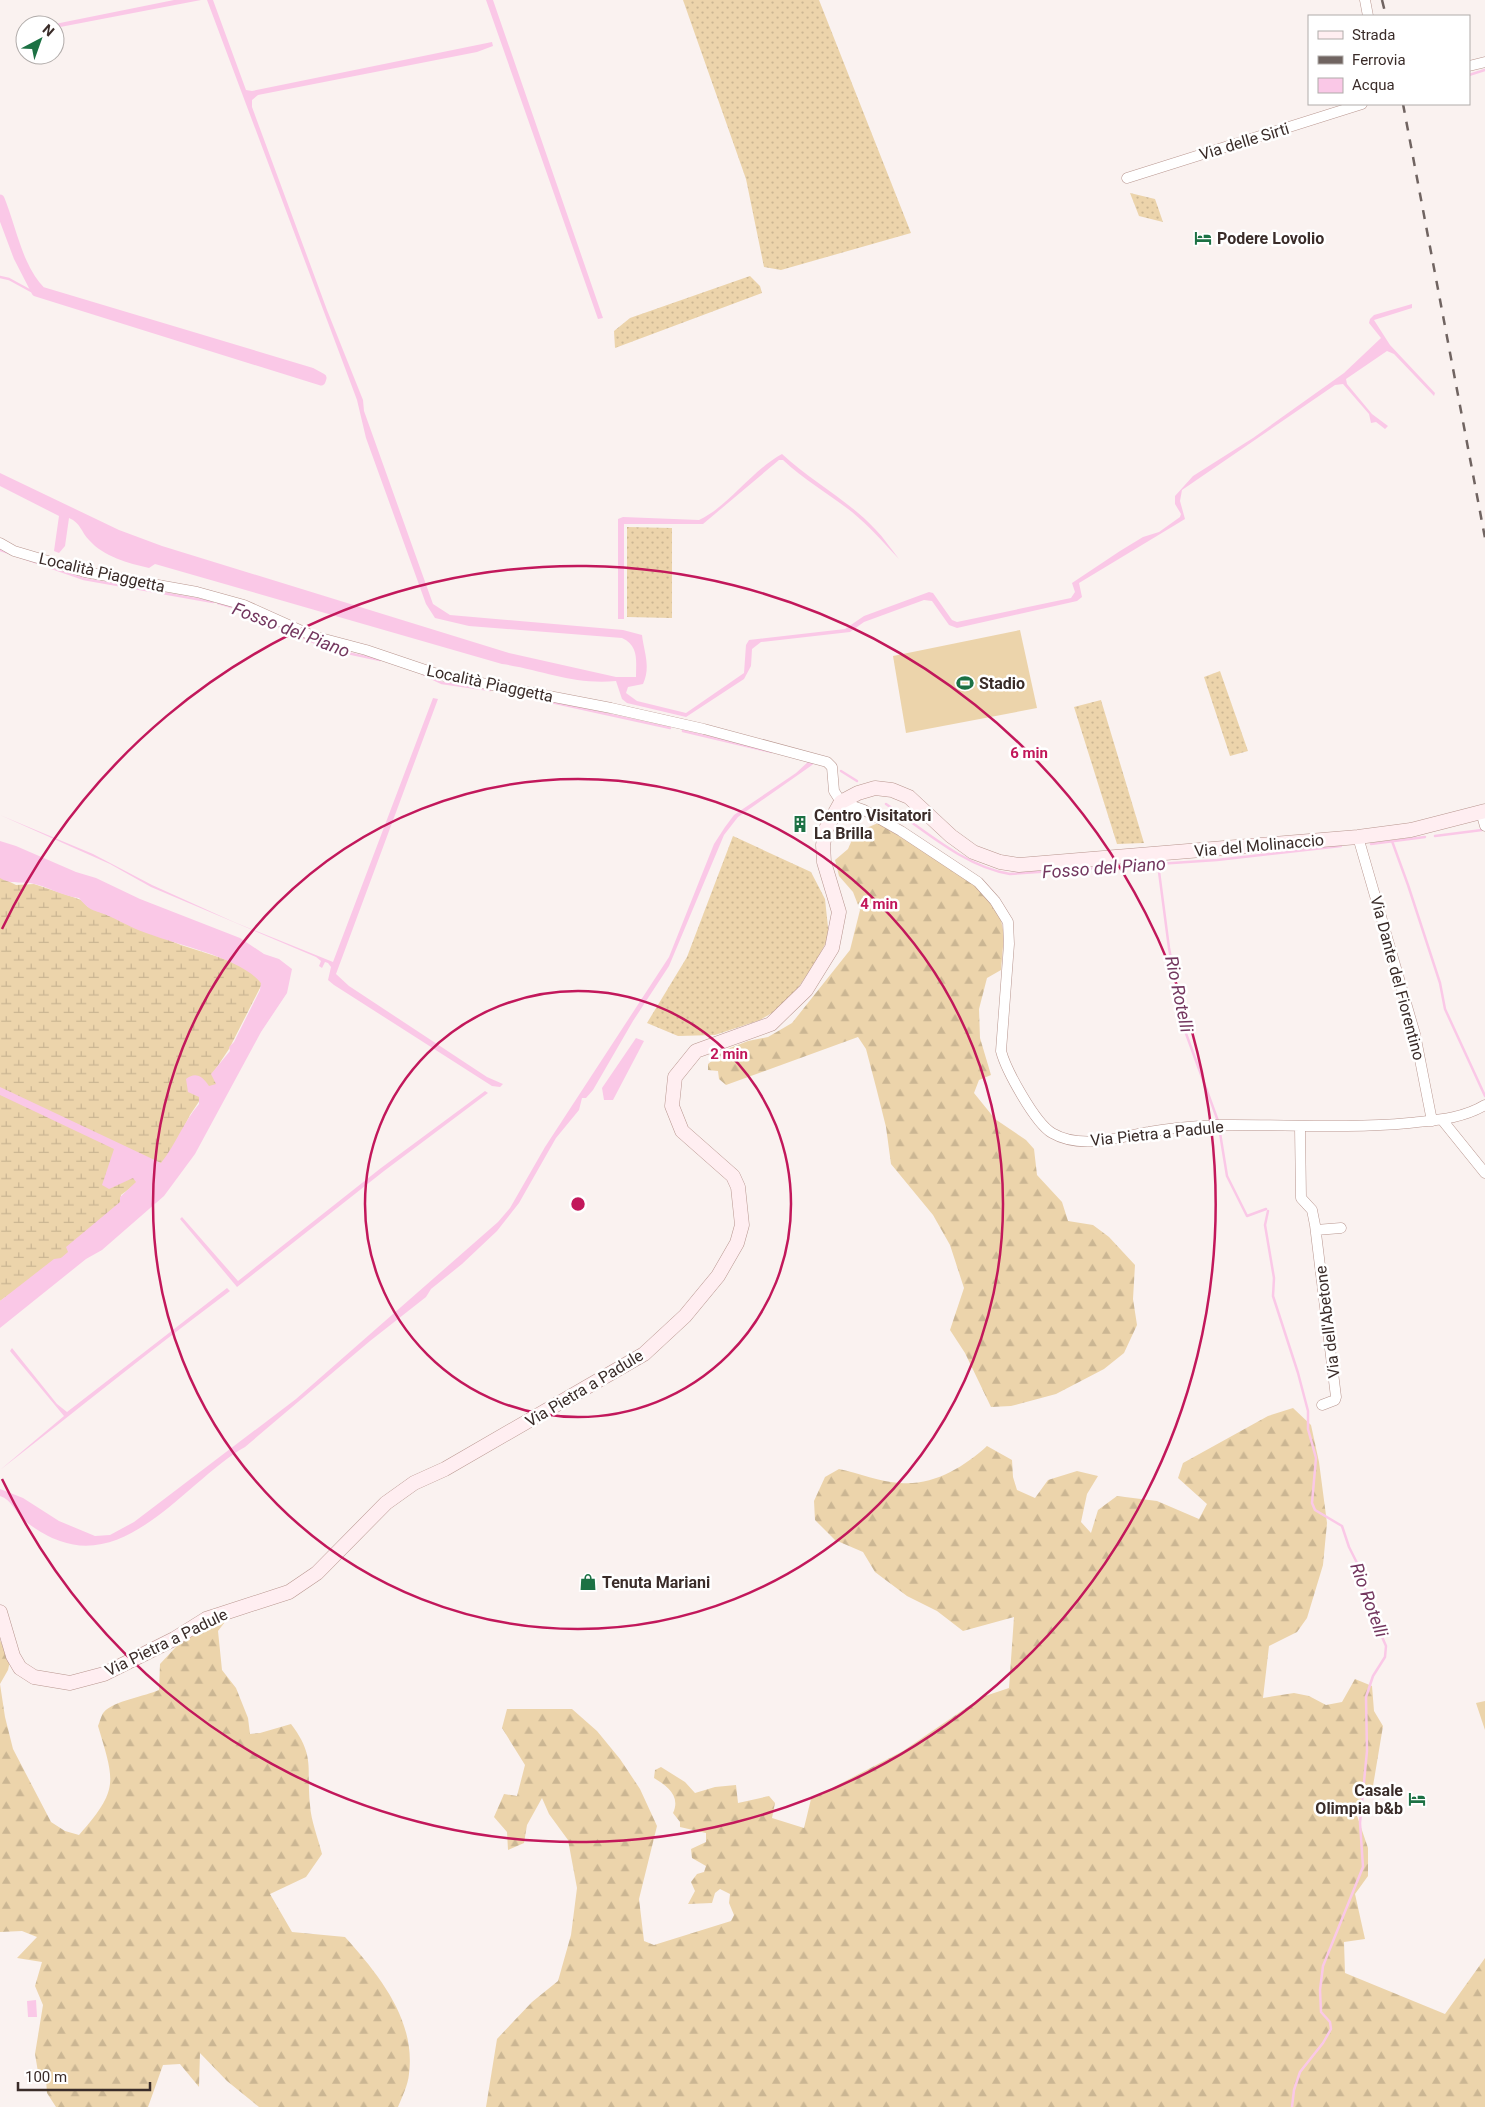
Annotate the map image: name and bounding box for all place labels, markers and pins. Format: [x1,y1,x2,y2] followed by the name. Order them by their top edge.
[1193,228,1213,248] hotel icon: Podere Lovolio
[1217,229,1324,248] place label: Podere Lovolio
[955,673,975,693] sports icon: Stadio
[979,674,1025,693] place label: Stadio
[814,806,932,843] place label: Centro Visitatori La Brilla
[790,814,810,834] building icon: Centro Visitatori La Brilla
[569,1195,587,1213] centre of rings
[578,1572,598,1592] shop icon: Tenuta Mariani
[602,1573,710,1592] place label: Tenuta Mariani
[1315,1781,1403,1818] place label: Casale Olimpia b&b
[1407,1789,1427,1809] hotel icon: Casale Olimpia b&b

